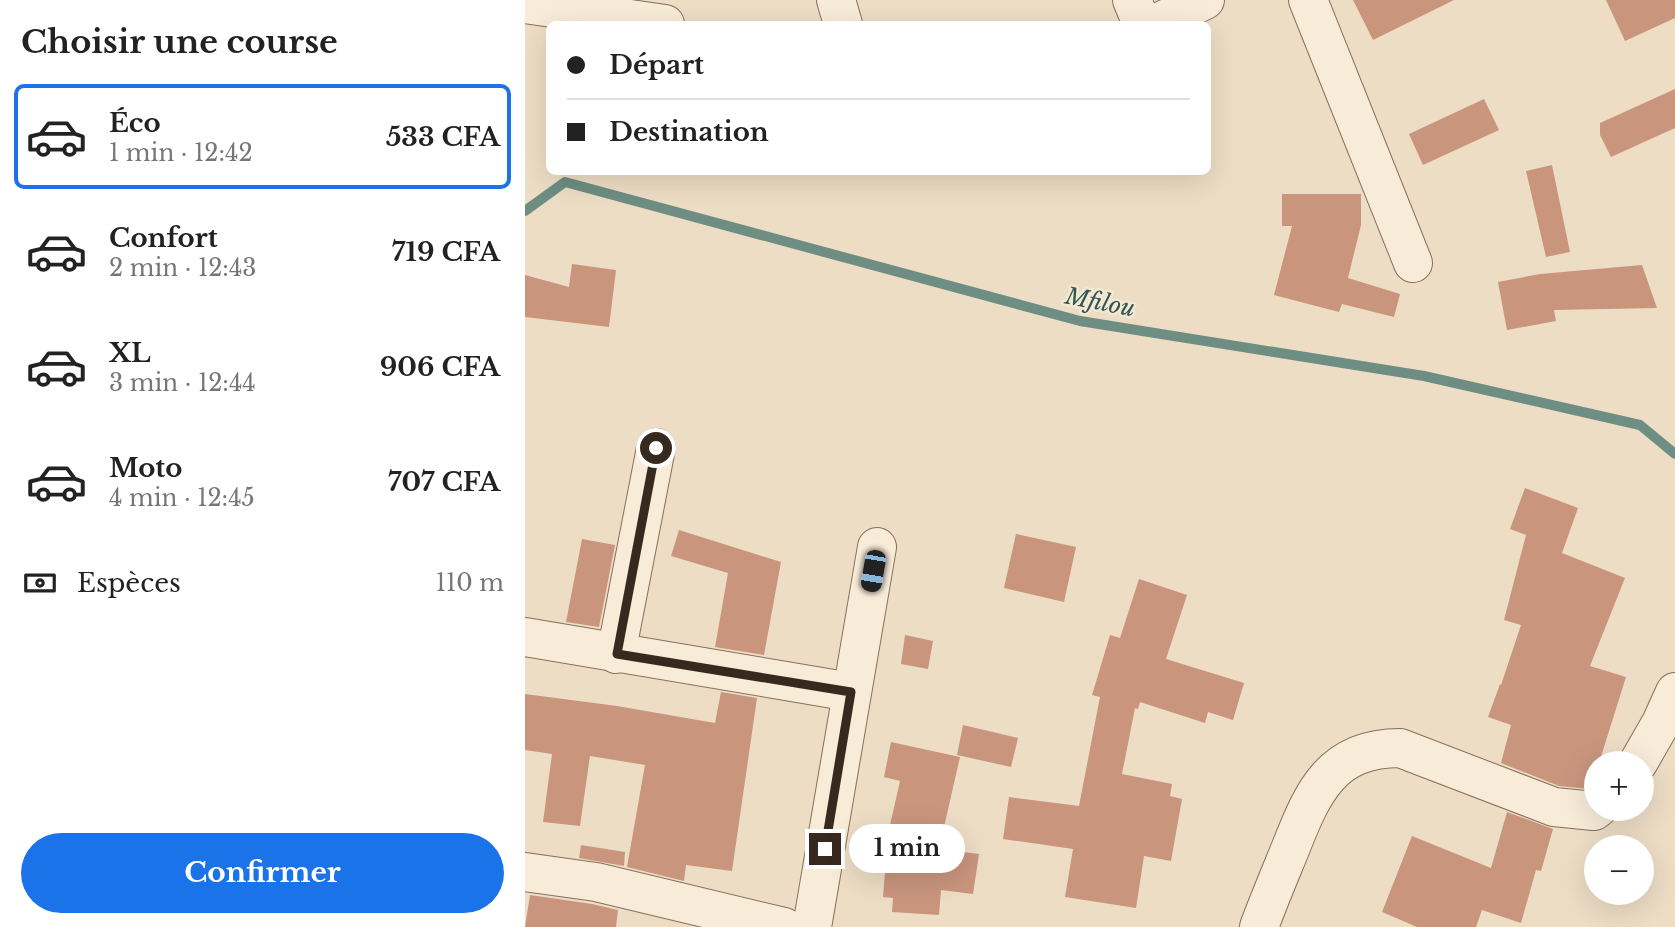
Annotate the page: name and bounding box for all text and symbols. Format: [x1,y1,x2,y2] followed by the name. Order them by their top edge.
[21,22,338,62] text: Choisir une course
[609,49,704,81] text: Départ
[25,105,88,168] icon: car
[109,107,161,139] text: Éco
[609,116,769,148] text: Destination
[386,121,500,153] text: 533 CFA
[109,139,253,167] text: 1 min · 12:42
[25,220,88,283] icon: car
[109,222,218,254] text: Confort
[392,236,500,268] text: 719 CFA
[109,254,257,282] text: 2 min · 12:43
[1062,281,1137,322] water label: Mfilou
[25,335,88,398] icon: car
[109,337,151,369] text: XL
[380,351,500,383] text: 906 CFA
[109,369,256,397] text: 3 min · 12:44
[640,432,672,464] route start
[25,450,88,513] icon: car
[109,452,182,484] text: Moto
[388,466,500,498] text: 707 CFA
[109,484,255,512] text: 4 min · 12:45
[860,548,887,594] car
[21,564,59,602] icon: cash
[77,567,181,599] text: Espèces
[436,569,504,597] text: 110 m
[1584,751,1654,905] map controls
[1584,751,1654,821] button: +
[849,824,965,874] callout: 1 min
[21,833,504,913] button: Confirmer
[809,833,841,865] route end
[874,834,940,862] text: 1 min
[1584,835,1654,905] button: −

